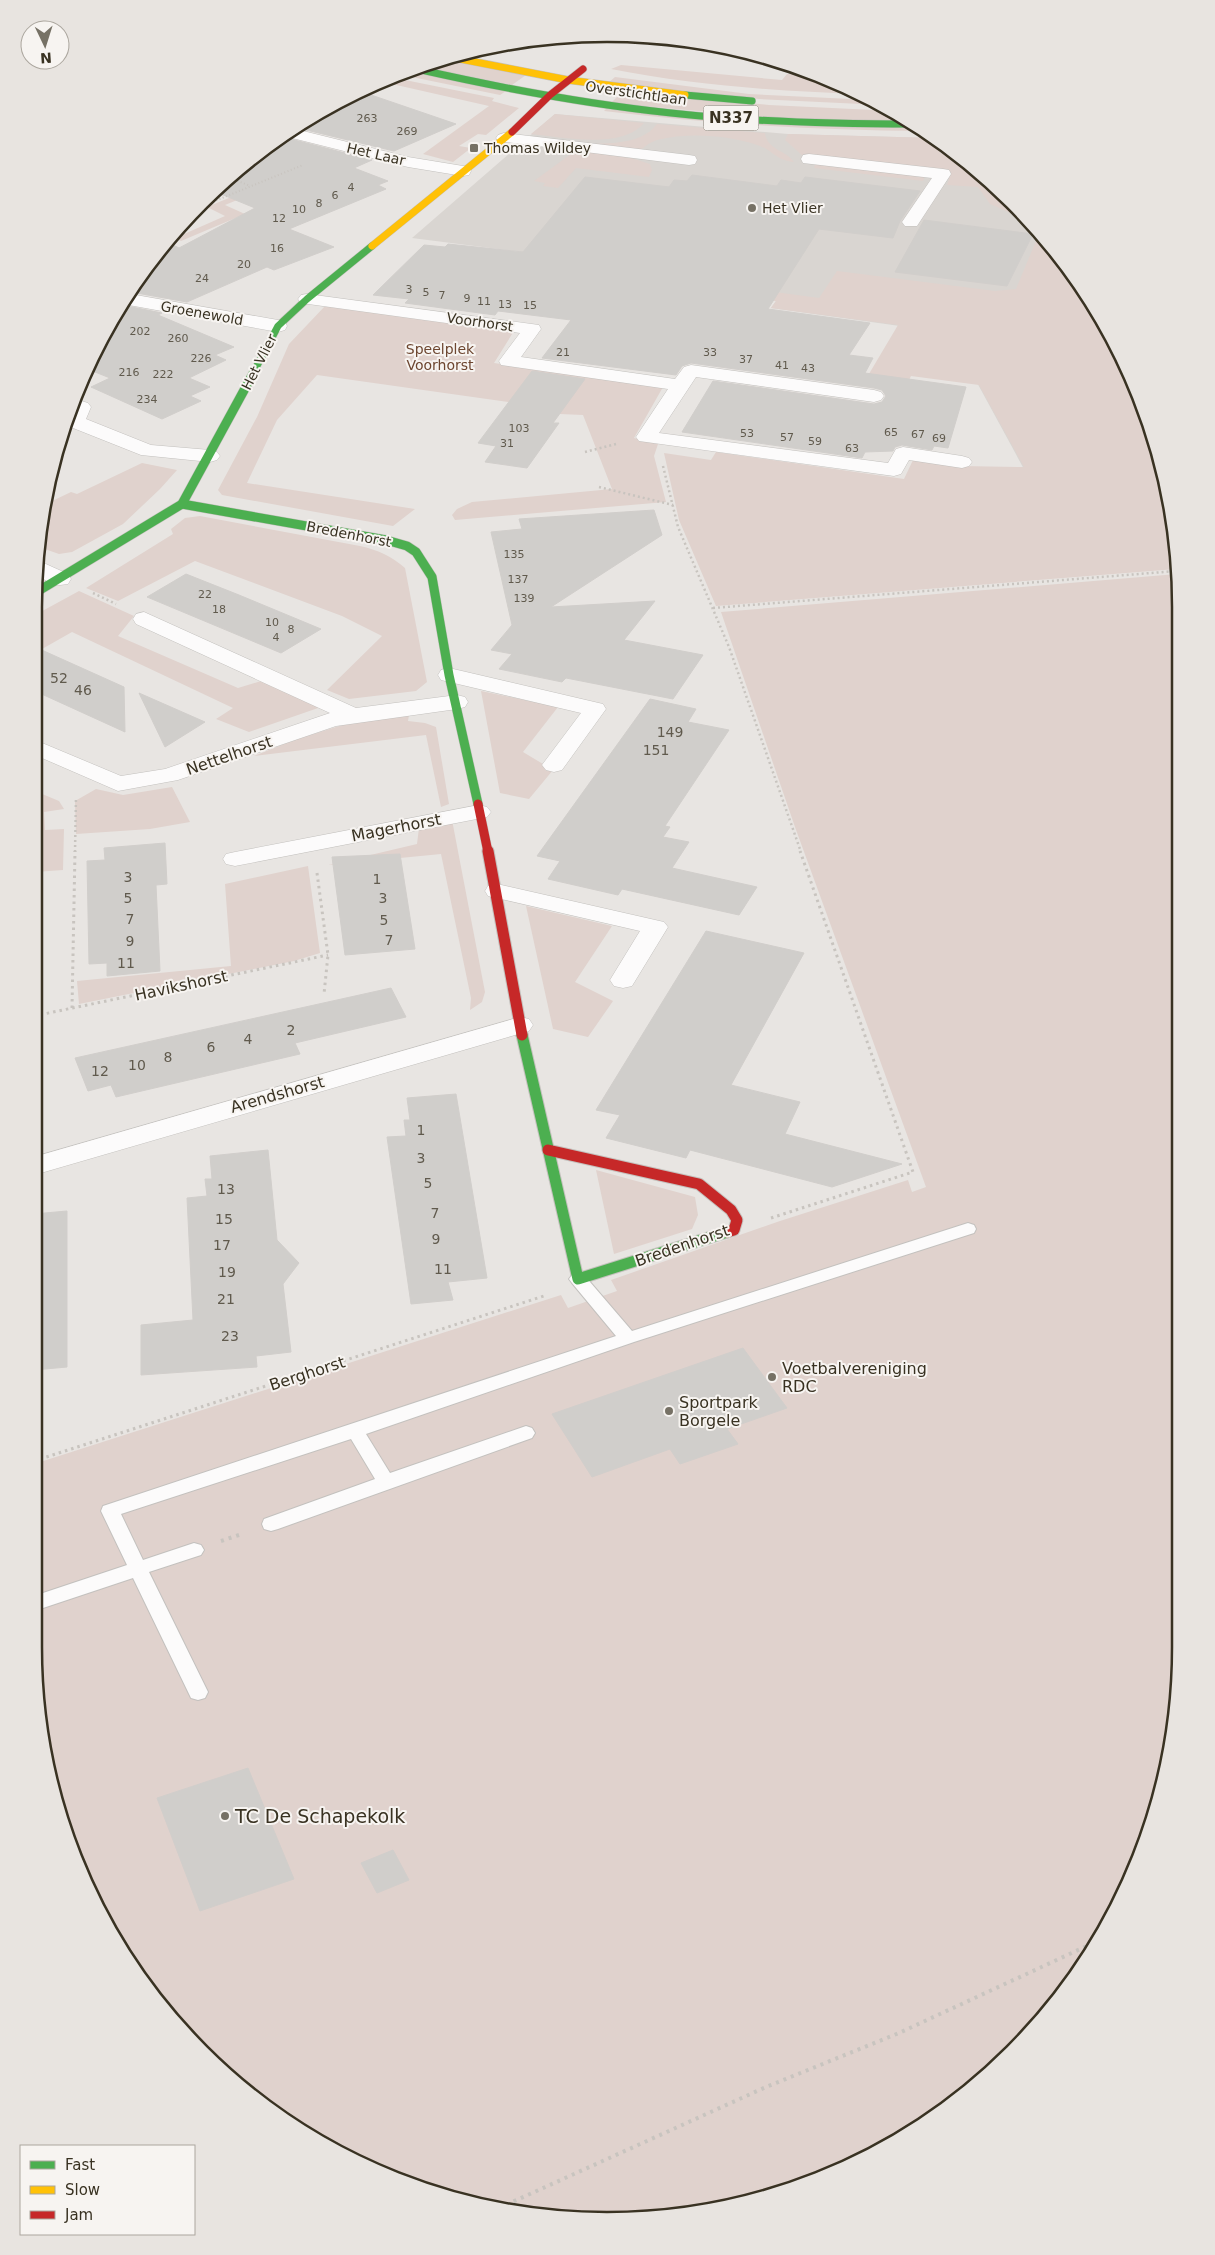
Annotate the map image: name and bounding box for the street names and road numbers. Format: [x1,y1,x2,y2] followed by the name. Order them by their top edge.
[584,78,688,108] street label: Overstichtlaan
[704,106,758,130] road number: N337
[345,139,407,169] street label: Het Laar
[159,298,245,328] street label: Groenewold
[446,309,515,335] street label: Voorhorst
[238,331,280,393] street label: Het Vlier
[305,518,393,550] street label: Bredenhorst
[184,732,275,779] street label: Nettelhorst
[350,809,443,846] street label: Magerhorst
[133,966,229,1005] street label: Havikshorst
[228,1072,326,1117] street label: Arendshorst
[633,1220,732,1270] street label: Bredenhorst
[267,1352,347,1395] street label: Berghorst

